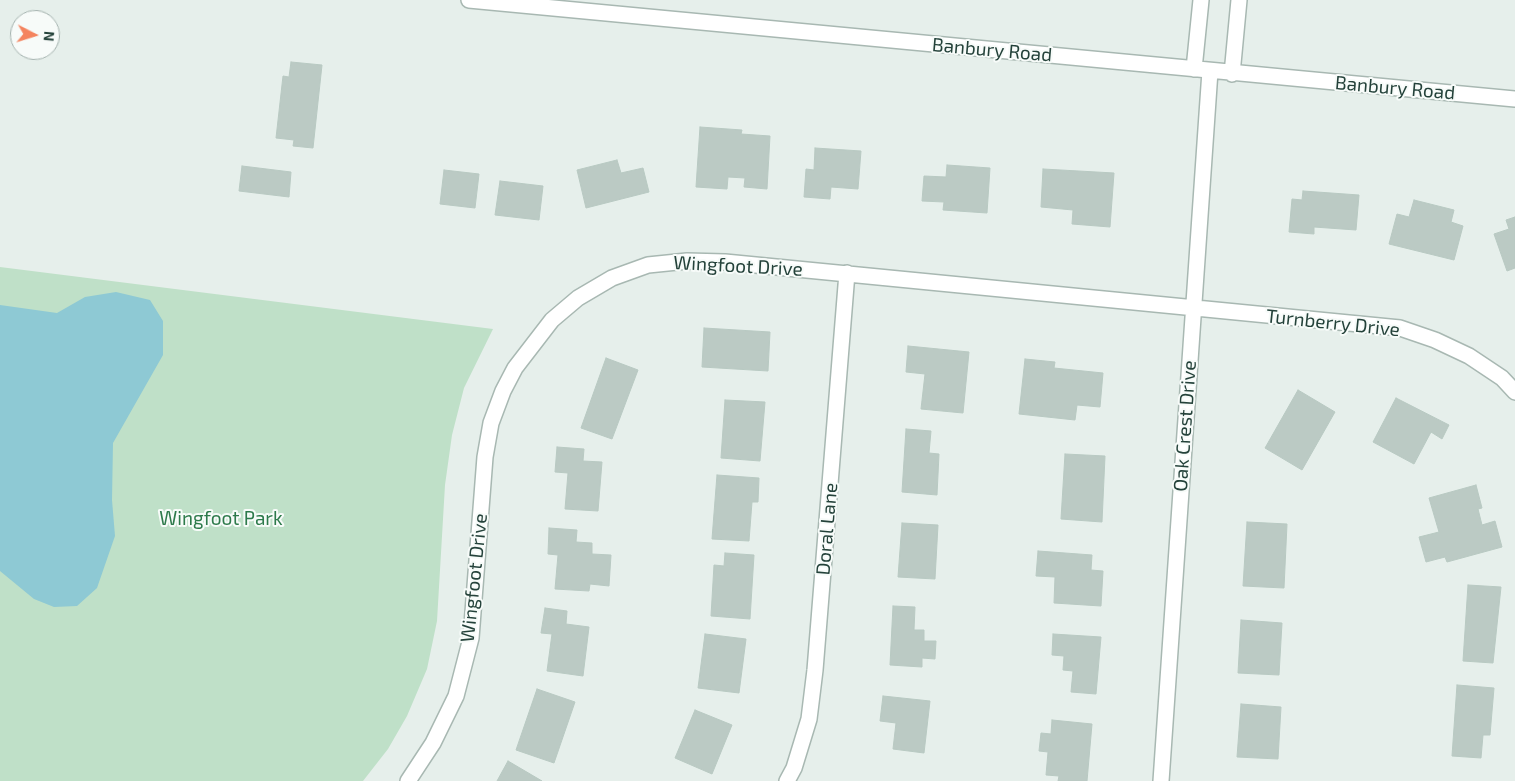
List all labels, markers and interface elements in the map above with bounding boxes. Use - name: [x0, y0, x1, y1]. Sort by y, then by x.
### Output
- north arrow: [10, 10, 60, 60]
- text: N: [41, 30, 58, 42]
- street label: Banbury Road: [931, 33, 1053, 67]
- street label: Banbury Road: [1334, 71, 1456, 105]
- street label: Wingfoot Drive: [673, 251, 803, 281]
- street label: Turnberry Drive: [1265, 305, 1401, 341]
- street label: Oak Crest Drive: [1169, 360, 1201, 492]
- street label: Doral Lane: [812, 482, 842, 576]
- park label: Wingfoot Park: [159, 508, 283, 530]
- street label: Wingfoot Drive: [456, 512, 492, 644]

